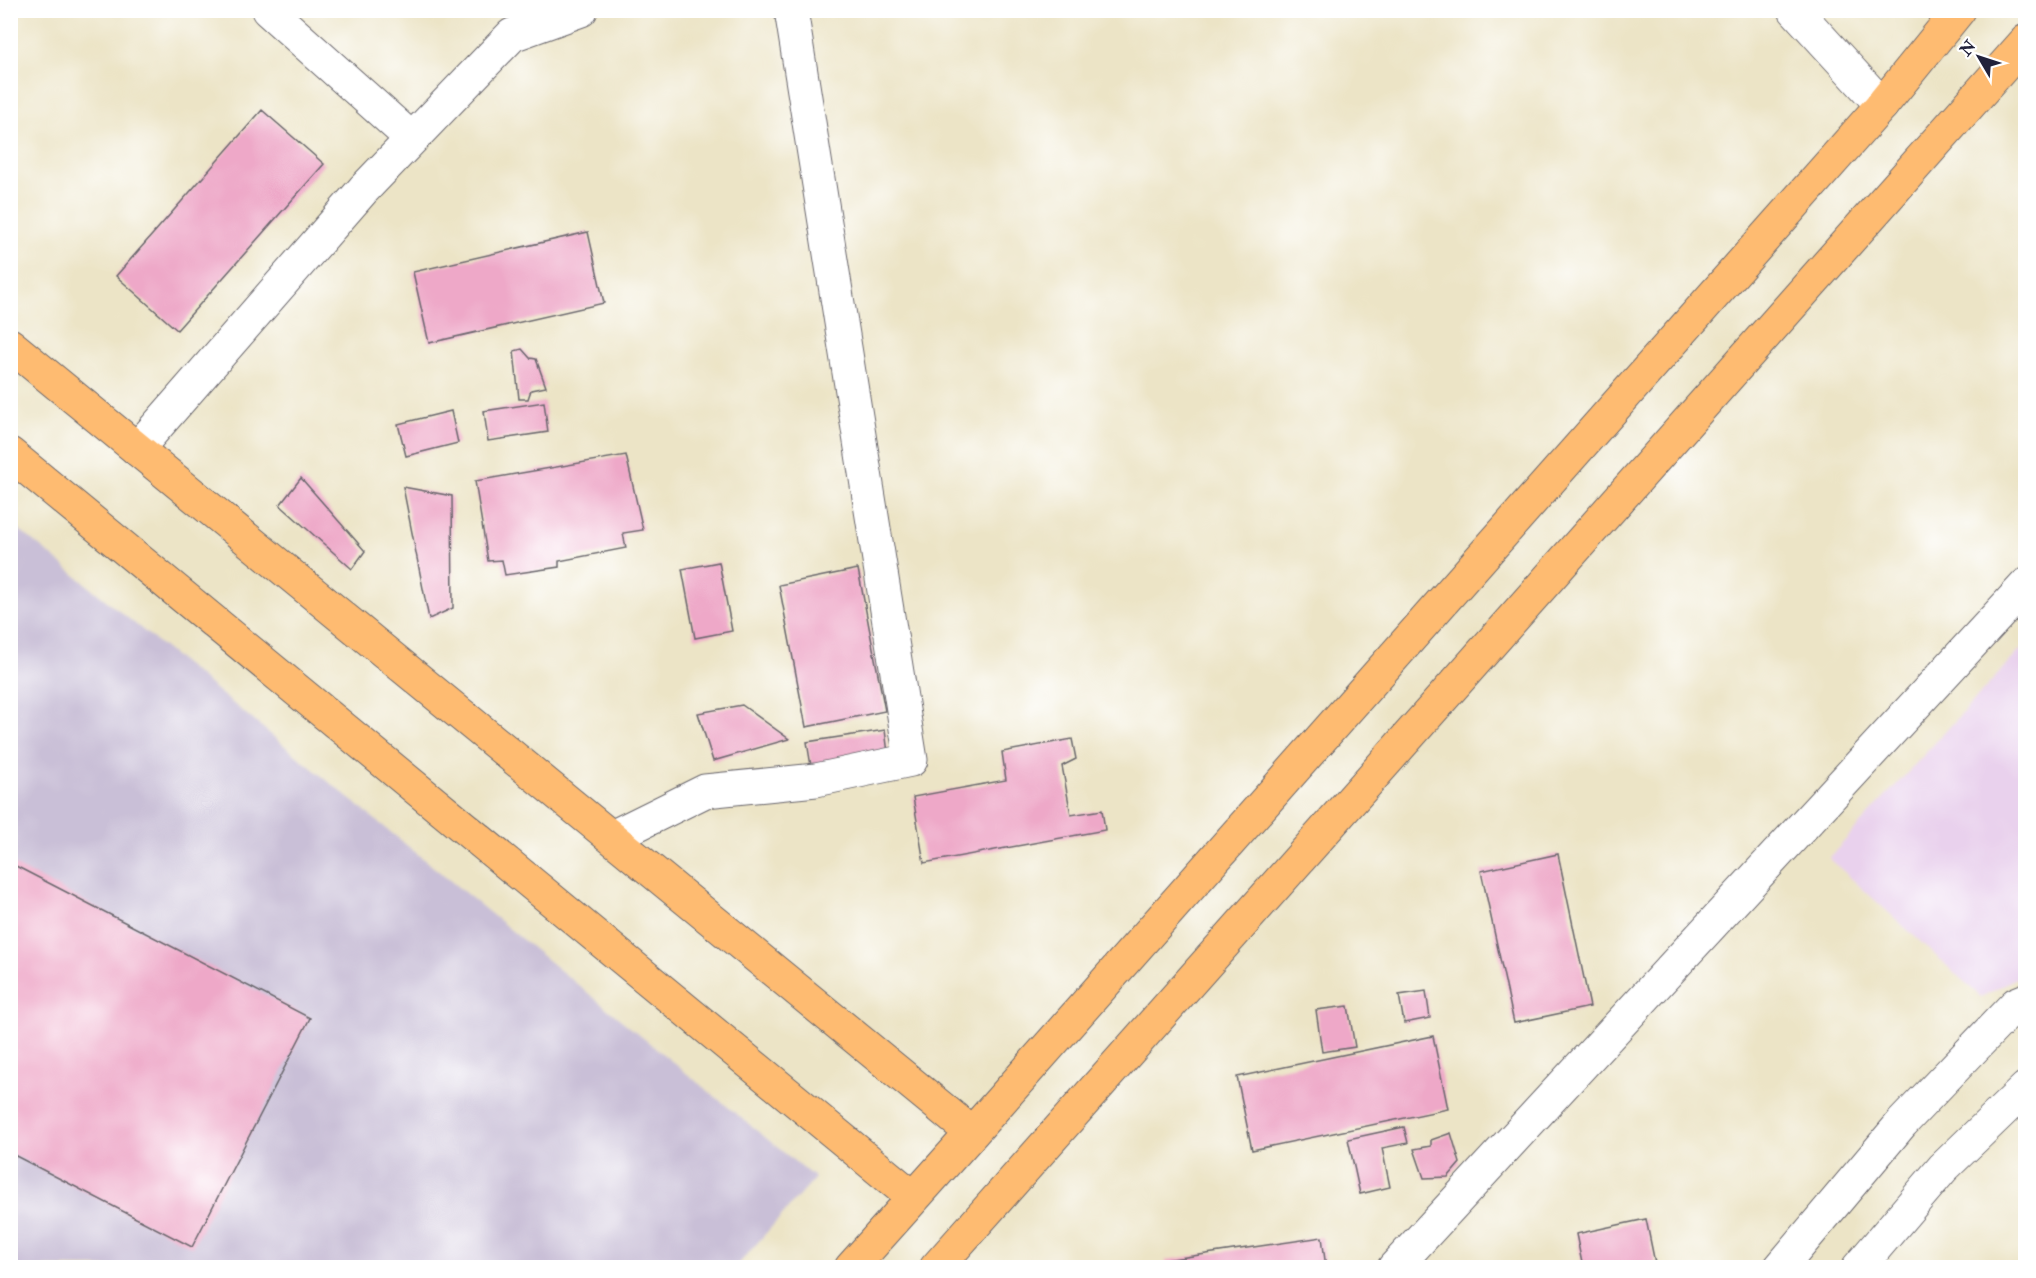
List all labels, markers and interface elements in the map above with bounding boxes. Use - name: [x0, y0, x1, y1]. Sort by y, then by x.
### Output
- north arrow: [1949, 27, 2009, 87]
- text: N: [1955, 36, 1981, 61]

